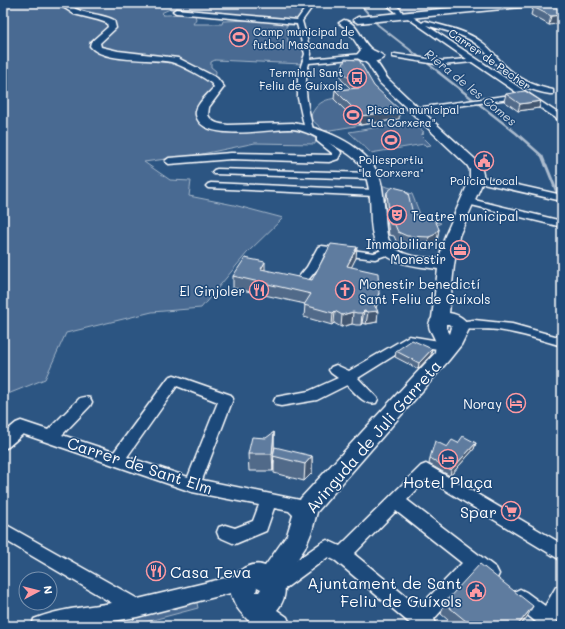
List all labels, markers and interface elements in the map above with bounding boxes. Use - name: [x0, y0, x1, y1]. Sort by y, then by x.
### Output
- place label: Camp municipal de futbol Mascanada: [253, 24, 355, 52]
- street label: Carrer de Pecher: [446, 25, 534, 93]
- sports icon: Camp municipal de futbol Mascanada: [228, 26, 250, 48]
- water label: Riera de les Comes: [422, 45, 520, 129]
- place label: Terminal Sant Feliu de Guíxols: [259, 65, 343, 93]
- bus stop icon: Terminal Sant Feliu de Guíxols: [346, 67, 368, 89]
- place label: Piscina municipal "La Corxera": [367, 102, 459, 130]
- sports icon: Piscina municipal "La Corxera": [342, 104, 364, 126]
- sports icon: Poliesportiu "la Corxera": [380, 129, 402, 151]
- public building icon: Policia Local: [473, 150, 495, 172]
- place label: Poliesportiu "la Corxera": [358, 152, 424, 180]
- place label: Policia Local: [450, 173, 518, 188]
- theatre icon: Teatre municipal: [386, 204, 408, 226]
- place label: Teatre municipal: [411, 207, 519, 224]
- place label: Immobiliaria Monestir: [366, 235, 446, 267]
- office icon: Immobiliaria Monestir: [449, 239, 471, 261]
- place label: Monestir benedictí Sant Feliu de Guíxols: [359, 275, 491, 307]
- restaurant icon: El Ginjoler: [248, 279, 270, 301]
- church icon: Monestir benedictí Sant Feliu de Guíxols: [334, 279, 356, 301]
- place label: El Ginjoler: [179, 282, 245, 299]
- street label: Avinguda de Juli Garreta: [301, 355, 445, 517]
- hotel icon: Noray: [505, 392, 527, 414]
- place label: Noray: [463, 395, 502, 412]
- street label: Carrer de Sant Elm: [65, 432, 215, 498]
- hotel icon: Hotel Plaça: [437, 448, 459, 470]
- place label: Hotel Plaça: [403, 471, 493, 492]
- supermarket icon: Spar: [500, 500, 522, 522]
- place label: Spar: [460, 501, 497, 522]
- restaurant icon: Casa Teva: [145, 560, 167, 582]
- place label: Casa Teva: [170, 561, 252, 582]
- north arrow: [18, 571, 58, 611]
- place label: Ajuntament de Sant Feliu de Guíxols: [307, 572, 462, 611]
- public building icon: Ajuntament de Sant Feliu de Guíxols: [465, 580, 487, 602]
- text: N: [40, 585, 56, 595]

